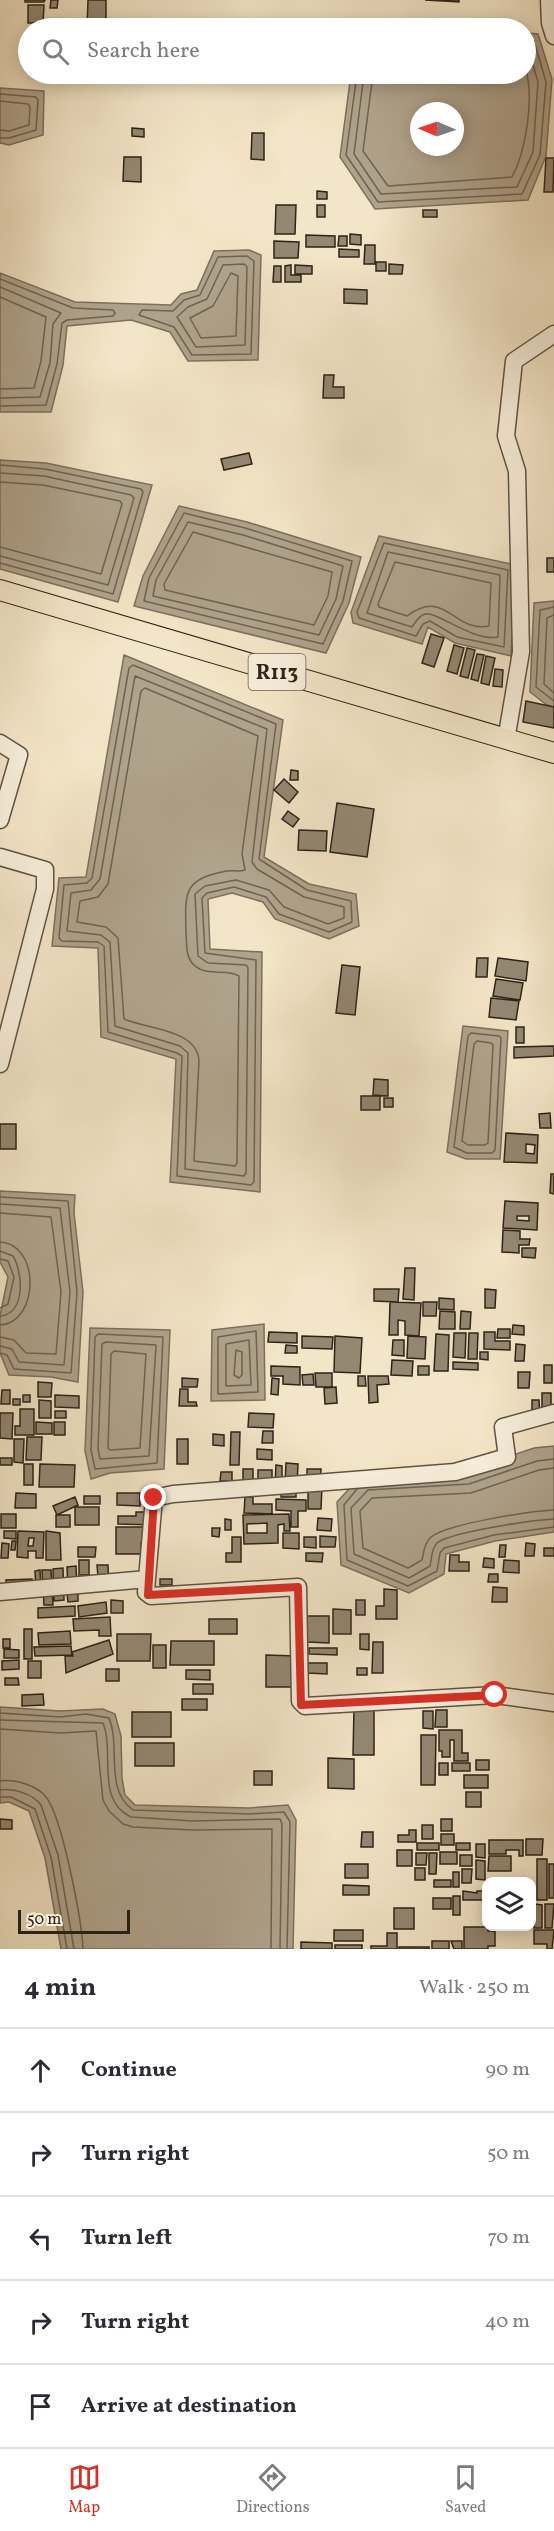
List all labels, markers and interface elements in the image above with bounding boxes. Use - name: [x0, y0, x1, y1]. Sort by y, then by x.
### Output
- search box: [18, 18, 536, 84]
- icon: search: [39, 35, 72, 68]
- text: Search here: [87, 36, 200, 67]
- north arrow: [410, 102, 464, 156]
- road number: R113: [248, 654, 306, 690]
- route end: [140, 1484, 166, 1510]
- route start: [481, 1681, 507, 1707]
- map controls: [482, 1877, 536, 1931]
- button: layers: [482, 1877, 536, 1931]
- scale bar: [18, 1907, 130, 1934]
- text: 50 m: [27, 1909, 61, 1931]
- text: 4 min: [24, 1970, 96, 2006]
- text: Walk · 250 m: [419, 1974, 530, 2002]
- icon: ahead: [24, 2054, 57, 2087]
- text: Continue: [81, 2055, 177, 2086]
- text: 90 m: [486, 2056, 530, 2084]
- icon: right: [24, 2138, 57, 2171]
- text: Turn right: [81, 2139, 189, 2170]
- text: 50 m: [487, 2140, 530, 2168]
- icon: left: [24, 2222, 57, 2255]
- text: Turn left: [81, 2223, 172, 2254]
- text: 70 m: [487, 2224, 530, 2252]
- icon: right: [24, 2306, 57, 2339]
- text: Turn right: [81, 2307, 189, 2338]
- text: 40 m: [485, 2308, 530, 2336]
- icon: arrive: [24, 2390, 57, 2423]
- text: Arrive at destination: [81, 2391, 297, 2422]
- tab: Map: [68, 2461, 101, 2519]
- tab: Directions: [236, 2461, 310, 2519]
- tab: Saved: [445, 2461, 486, 2519]

